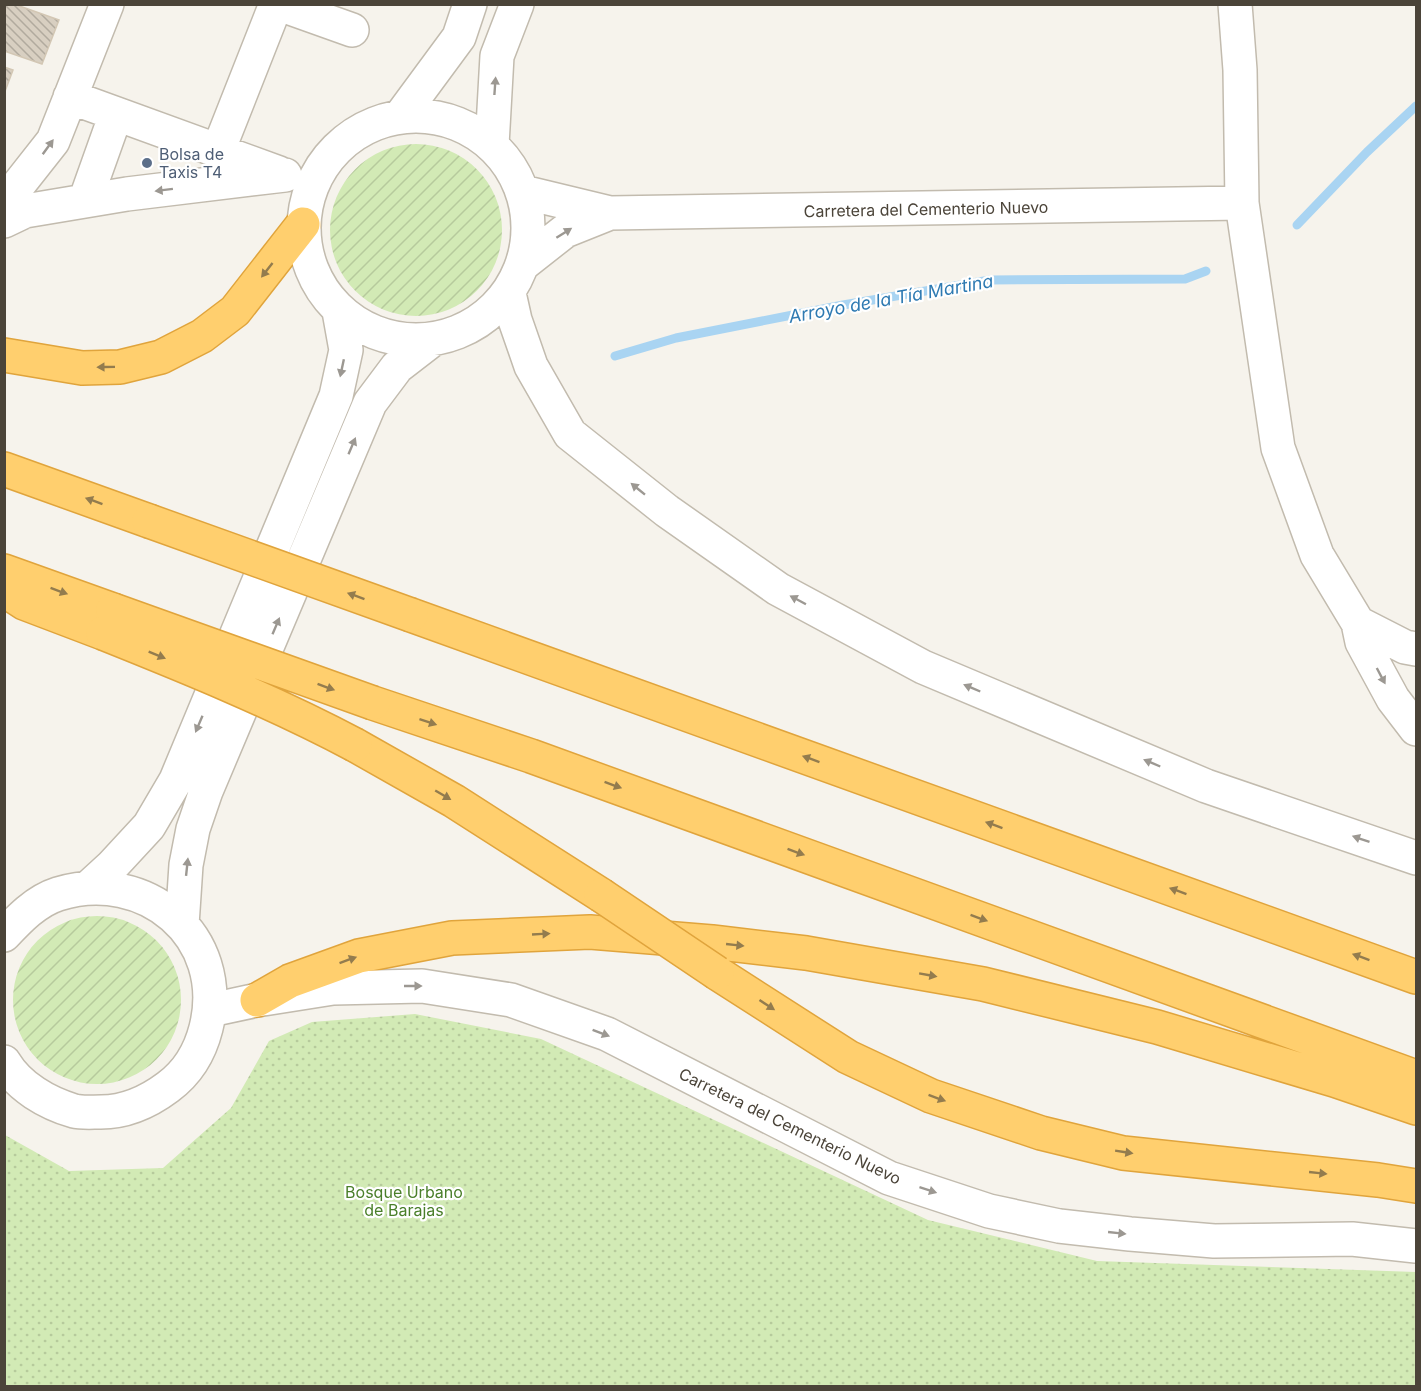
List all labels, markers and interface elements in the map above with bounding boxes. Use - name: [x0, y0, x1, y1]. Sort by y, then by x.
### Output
- one-way arrow: [491, 77, 500, 96]
- one-way arrow: [41, 140, 53, 155]
- place label: Bolsa de Taxis T4: [159, 144, 224, 182]
- marker: Bolsa de Taxis T4: [140, 156, 154, 170]
- one-way arrow: [155, 185, 174, 195]
- street label: Carretera del Cementerio Nuevo: [803, 197, 1049, 221]
- one-way arrow: [556, 228, 572, 239]
- one-way arrow: [260, 262, 273, 278]
- water label: Arroyo de la Tía Martina: [786, 270, 995, 327]
- one-way arrow: [337, 359, 346, 378]
- one-way arrow: [97, 362, 116, 372]
- one-way arrow: [347, 437, 357, 455]
- one-way arrow: [631, 483, 646, 495]
- one-way arrow: [85, 496, 103, 506]
- one-way arrow: [50, 586, 68, 596]
- one-way arrow: [346, 590, 364, 600]
- one-way arrow: [790, 595, 807, 605]
- one-way arrow: [271, 617, 280, 634]
- one-way arrow: [149, 650, 167, 660]
- one-way arrow: [1376, 668, 1386, 685]
- one-way arrow: [318, 682, 336, 692]
- one-way arrow: [963, 683, 981, 693]
- one-way arrow: [194, 716, 204, 734]
- one-way arrow: [419, 717, 437, 727]
- one-way arrow: [802, 754, 820, 764]
- one-way arrow: [1143, 758, 1161, 767]
- one-way arrow: [604, 781, 622, 791]
- one-way arrow: [434, 789, 451, 799]
- one-way arrow: [985, 820, 1003, 830]
- one-way arrow: [1352, 834, 1370, 844]
- one-way arrow: [787, 847, 805, 857]
- one-way arrow: [182, 857, 191, 876]
- one-way arrow: [1169, 886, 1187, 896]
- one-way arrow: [970, 914, 988, 924]
- one-way arrow: [532, 930, 551, 939]
- one-way arrow: [726, 940, 745, 949]
- one-way arrow: [1352, 952, 1370, 962]
- one-way arrow: [340, 954, 358, 964]
- one-way arrow: [919, 970, 938, 979]
- one-way arrow: [403, 981, 422, 991]
- one-way arrow: [758, 999, 775, 1010]
- one-way arrow: [592, 1028, 610, 1038]
- street label: Carretera del Cementerio Nuevo: [676, 1063, 904, 1189]
- one-way arrow: [928, 1094, 946, 1104]
- one-way arrow: [1115, 1148, 1134, 1157]
- one-way arrow: [1309, 1169, 1328, 1178]
- park label: Bosque Urbano de Barajas: [345, 1182, 463, 1220]
- one-way arrow: [919, 1186, 937, 1196]
- one-way arrow: [1108, 1228, 1127, 1238]

